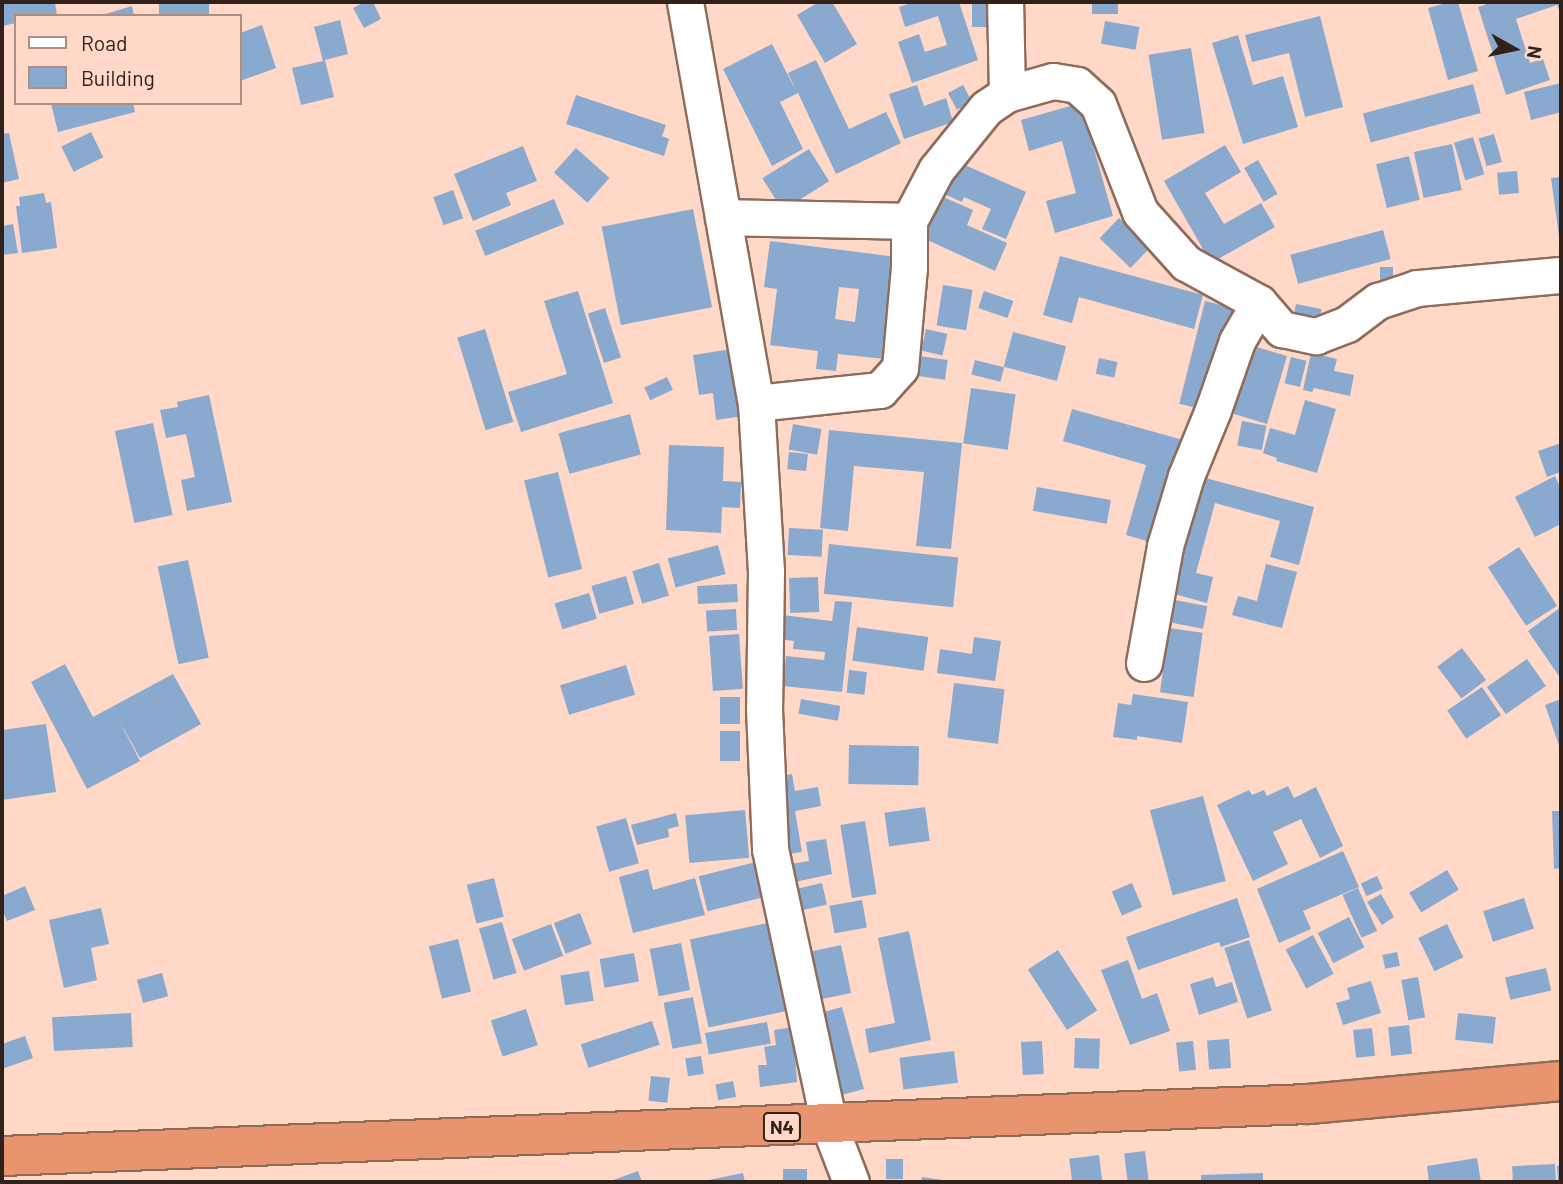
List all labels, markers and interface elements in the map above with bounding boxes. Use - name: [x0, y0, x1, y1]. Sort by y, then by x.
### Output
- legend: [14, 14, 242, 105]
- north arrow: [1479, 14, 1549, 84]
- text: Road: [81, 30, 127, 55]
- text: N: [1523, 44, 1548, 60]
- text: Building: [81, 65, 155, 90]
- road number: N4: [763, 1112, 801, 1142]

